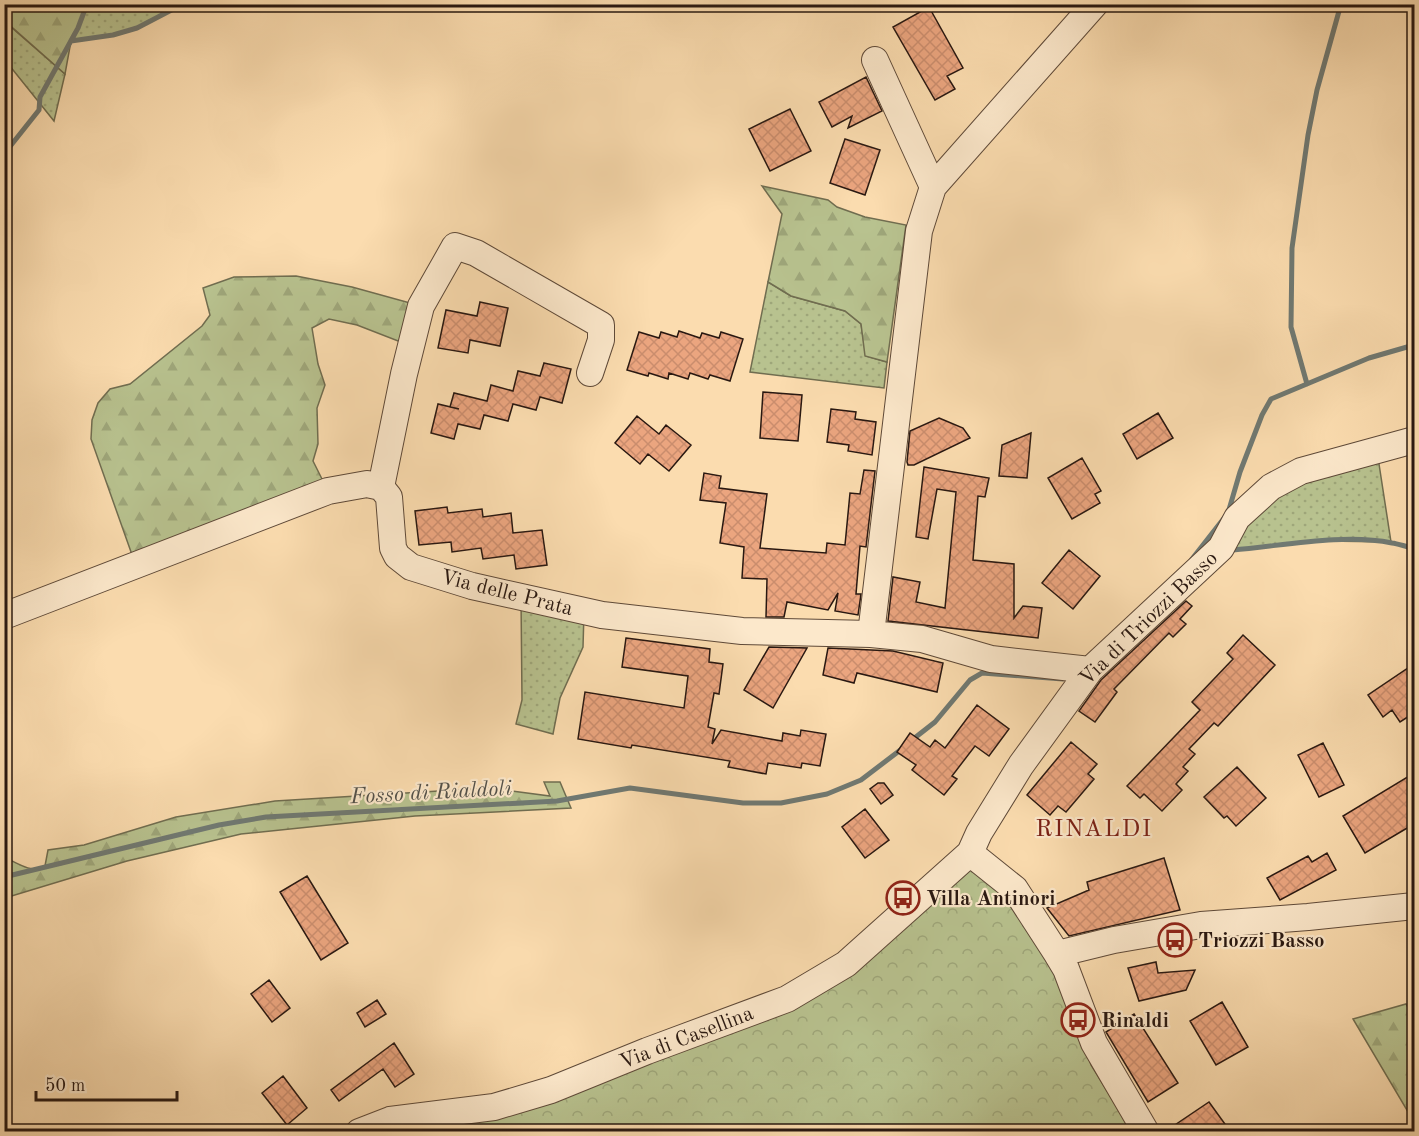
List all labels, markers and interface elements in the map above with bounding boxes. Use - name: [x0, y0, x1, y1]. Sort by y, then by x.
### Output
- street label: Via di Triozzi Basso: [1076, 548, 1222, 690]
- street label: Via delle Prata: [438, 567, 575, 620]
- water label: Fosso di Rialdoli: [349, 778, 513, 808]
- district label: RINALDI: [1035, 818, 1153, 842]
- bus stop icon: Villa Antinori: [885, 880, 921, 916]
- place label: Villa Antinori: [926, 889, 1056, 910]
- bus stop icon: Triozzi Basso: [1157, 922, 1193, 958]
- place label: Triozzi Basso: [1198, 931, 1325, 952]
- bus stop icon: Rinaldi: [1060, 1002, 1096, 1038]
- street label: Via di Casellina: [617, 1003, 756, 1074]
- place label: Rinaldi: [1101, 1011, 1169, 1032]
- scale bar: [36, 1064, 177, 1102]
- text: 50 m: [45, 1077, 85, 1095]

